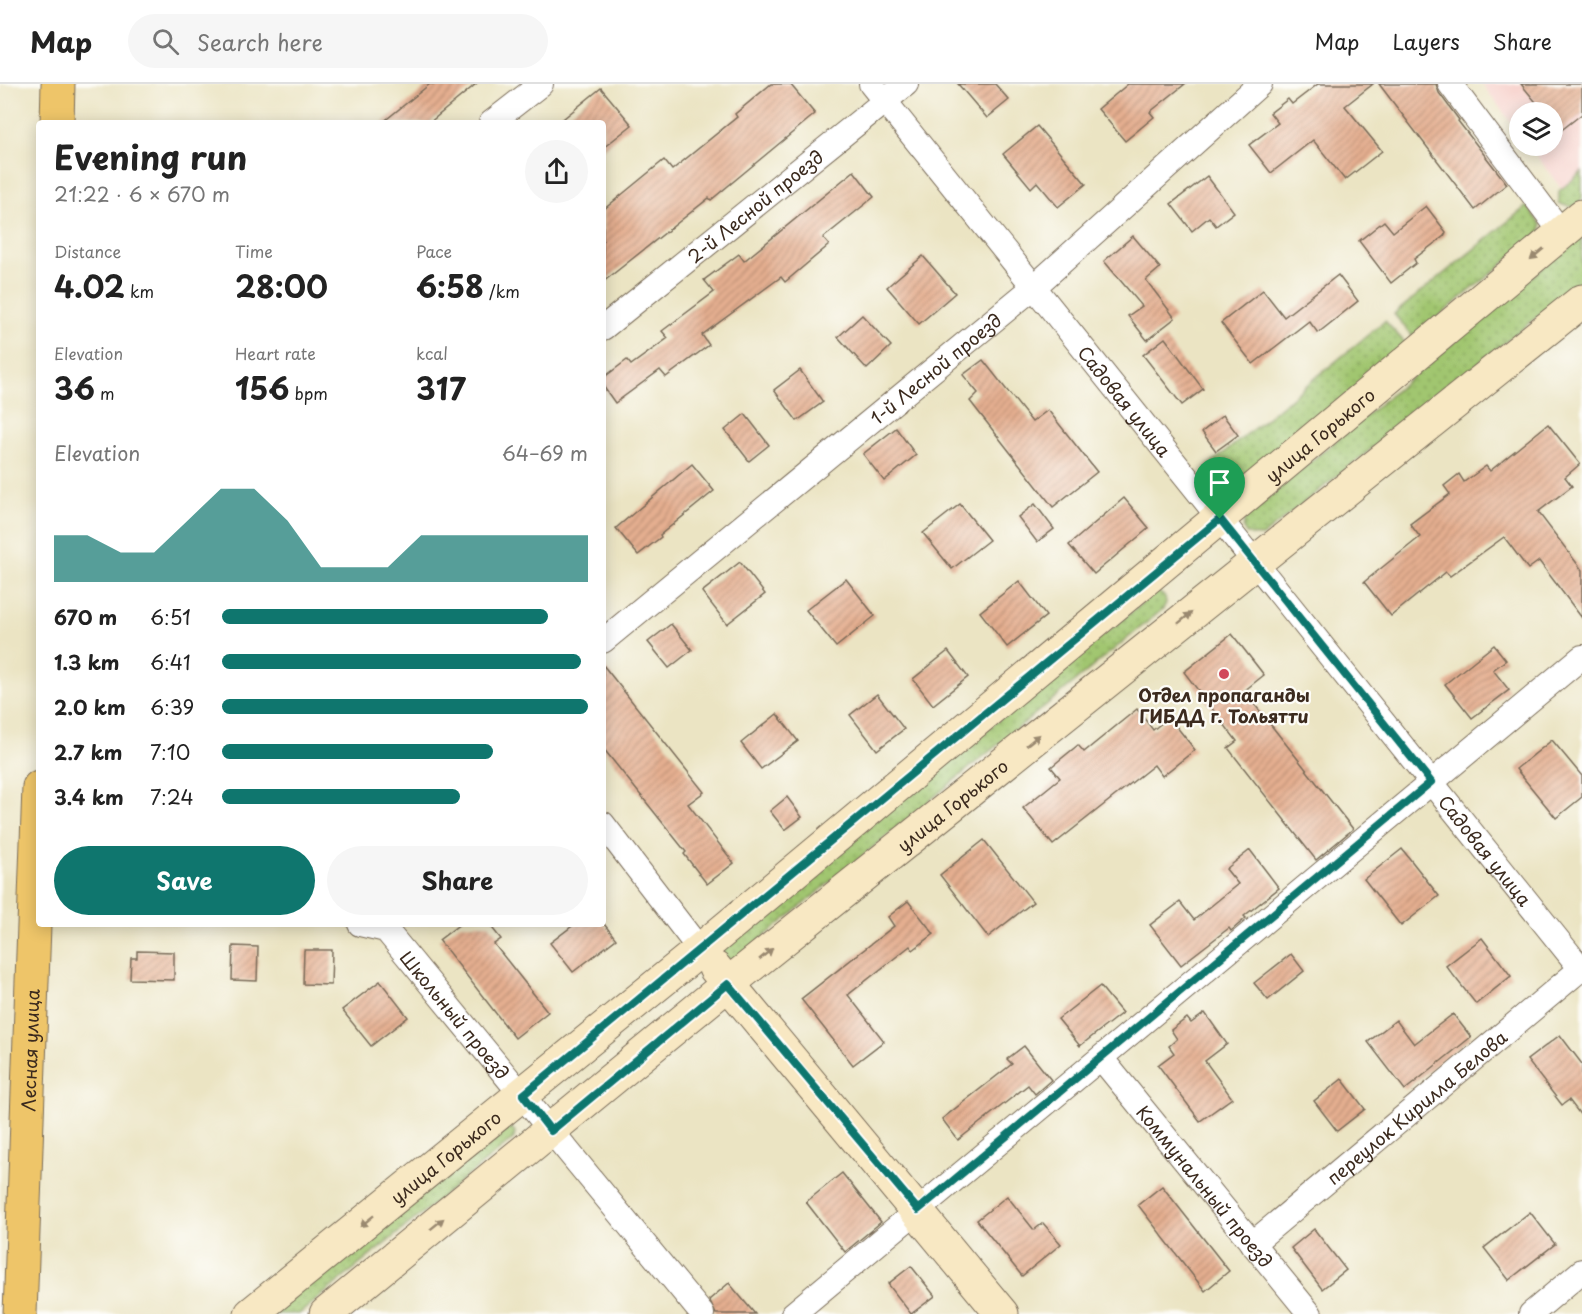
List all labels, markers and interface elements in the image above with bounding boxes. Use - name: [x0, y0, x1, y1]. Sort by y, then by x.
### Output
- search box: [128, 14, 548, 68]
- text: Map: [30, 20, 92, 63]
- icon: search: [149, 25, 182, 58]
- text: Search here: [197, 25, 323, 58]
- text: Map: [1315, 25, 1359, 57]
- text: Layers: [1392, 25, 1460, 57]
- text: Share: [1493, 25, 1552, 57]
- map controls: [1509, 102, 1563, 156]
- button: layers: [1509, 102, 1563, 156]
- text: Evening run: [54, 131, 247, 181]
- button: share: [525, 140, 588, 203]
- street label: 2-й Лесной проезд: [681, 143, 829, 269]
- text: 21:22 · 6 × 670 m: [54, 179, 230, 209]
- text: Distance: [54, 239, 121, 263]
- text: Time: [235, 239, 273, 263]
- text: Pace: [416, 239, 452, 263]
- one-way arrow: [1529, 247, 1545, 260]
- text: 4.02: [54, 263, 125, 308]
- text: 28:00: [235, 263, 328, 308]
- text: 6:58: [416, 263, 484, 308]
- text: km: [125, 279, 154, 303]
- text: /km: [484, 279, 520, 303]
- street label: 1-й Лесной проезд: [864, 306, 1007, 430]
- street label: Садовая улица: [1072, 339, 1178, 462]
- text: Elevation: [54, 341, 123, 365]
- text: Heart rate: [235, 341, 316, 365]
- text: kcal: [416, 341, 448, 365]
- text: 36: [54, 365, 95, 410]
- text: 156: [235, 365, 289, 410]
- text: 317: [416, 365, 466, 410]
- text: m: [95, 381, 115, 405]
- text: bpm: [289, 381, 328, 405]
- street label: улица Горького: [1259, 381, 1380, 488]
- text: Elevation: [54, 438, 140, 468]
- text: 64–69 m: [502, 438, 588, 468]
- pin: [1194, 457, 1245, 519]
- icon: arrive: [1203, 466, 1236, 499]
- text: 670 m: [54, 602, 117, 632]
- text: 6:51: [150, 602, 191, 632]
- one-way arrow: [1178, 613, 1193, 625]
- text: 1.3 km: [54, 647, 120, 677]
- text: 6:41: [150, 647, 191, 677]
- marker: Отдел пропаганды ГИБДД г. Тольятти: [1217, 667, 1231, 681]
- place label: Отдел пропаганды ГИБДД г. Тольятти: [1138, 681, 1310, 729]
- text: 2.0 km: [54, 692, 126, 722]
- text: 6:39: [150, 692, 194, 722]
- one-way arrow: [1025, 734, 1041, 747]
- text: 2.7 km: [54, 737, 122, 767]
- text: 7:10: [150, 737, 190, 767]
- street label: улица Горького: [891, 752, 1013, 858]
- text: 3.4 km: [54, 782, 124, 812]
- text: 7:24: [150, 782, 194, 812]
- street label: Садовая улица: [1433, 789, 1539, 912]
- button: Save: [54, 846, 315, 915]
- button: Share: [327, 846, 588, 915]
- street label: Школьный проезд: [394, 944, 517, 1085]
- one-way arrow: [758, 947, 774, 960]
- street label: Лесная улица: [14, 988, 45, 1112]
- street label: переулок Кирилла Белова: [1320, 1023, 1513, 1190]
- street label: Коммунальный проезд: [1131, 1099, 1280, 1273]
- street label: улица Горького: [384, 1103, 506, 1210]
- one-way arrow: [359, 1214, 375, 1227]
- one-way arrow: [429, 1218, 444, 1231]

